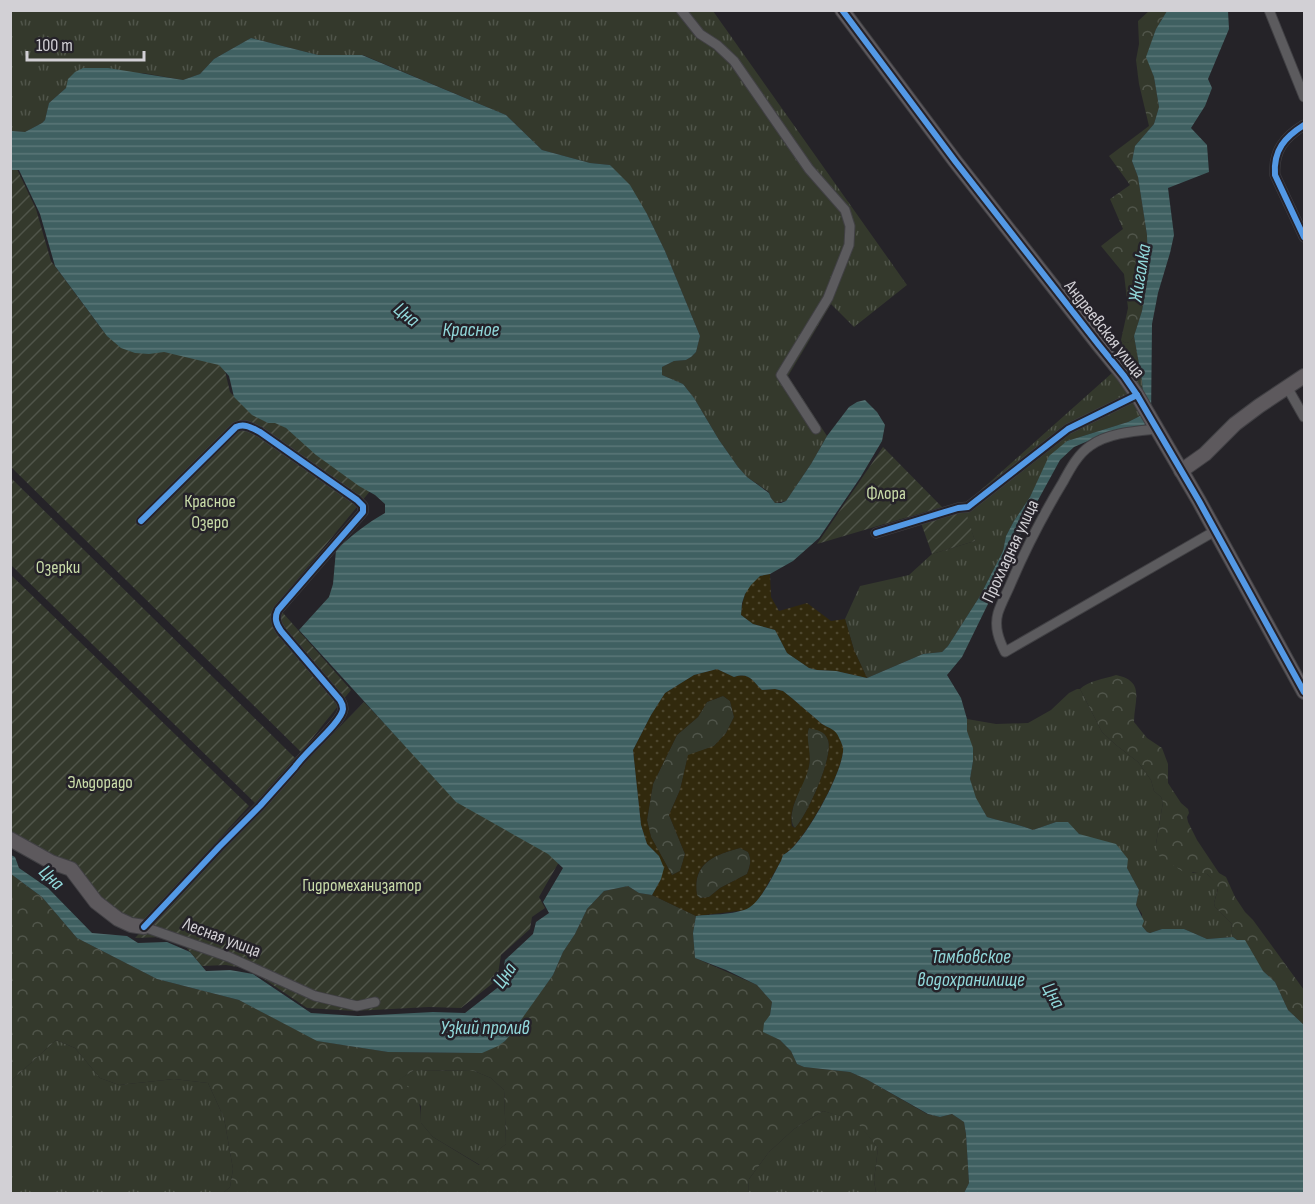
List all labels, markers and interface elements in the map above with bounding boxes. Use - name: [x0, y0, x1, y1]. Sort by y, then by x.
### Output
- scale bar: [27, 24, 144, 62]
- text: 100 m: [36, 35, 73, 56]
- water label: Жигалка: [1123, 242, 1156, 305]
- street label: Андреевская улица: [1059, 275, 1149, 382]
- water label: Цна: [389, 297, 424, 332]
- water label: Красное: [443, 318, 500, 342]
- park label: Флора: [866, 483, 906, 504]
- park label: Красное Озеро: [184, 491, 236, 533]
- street label: Прохладная улица: [977, 496, 1044, 606]
- park label: Озерки: [36, 557, 80, 578]
- park label: Эльдорадо: [67, 772, 133, 793]
- water label: Цна: [34, 860, 69, 895]
- park label: Гидромеханизатор: [302, 875, 422, 896]
- street label: Лесная улица: [179, 913, 264, 962]
- water label: Тамбовское водохранилище: [917, 945, 1025, 992]
- water label: Цна: [488, 958, 522, 993]
- water label: Цна: [1036, 978, 1070, 1013]
- water label: Узкий пролив: [440, 1016, 530, 1040]

